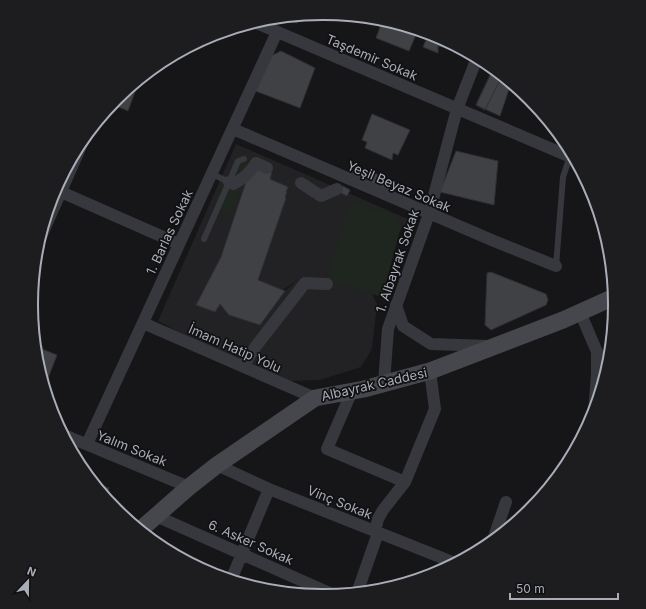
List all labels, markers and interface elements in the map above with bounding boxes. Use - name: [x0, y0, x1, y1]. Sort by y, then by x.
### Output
- street label: Taşdemir Sokak: [324, 31, 420, 83]
- street label: Yeşil Beyaz Sokak: [345, 157, 453, 215]
- street label: 1. Barlas Sokak: [142, 187, 196, 277]
- street label: 1. Albayrak Sokak: [372, 207, 422, 315]
- street label: İmam Hatip Yolu: [186, 320, 284, 376]
- street label: Albayrak Caddesi: [320, 364, 428, 404]
- street label: Yalım Sokak: [95, 427, 169, 469]
- street label: Vinç Sokak: [305, 482, 375, 522]
- street label: 6. Asker Sokak: [206, 516, 296, 568]
- north arrow: [8, 561, 48, 601]
- text: N: [25, 564, 38, 580]
- scale bar: [510, 575, 618, 601]
- text: 50 m: [516, 581, 545, 596]

